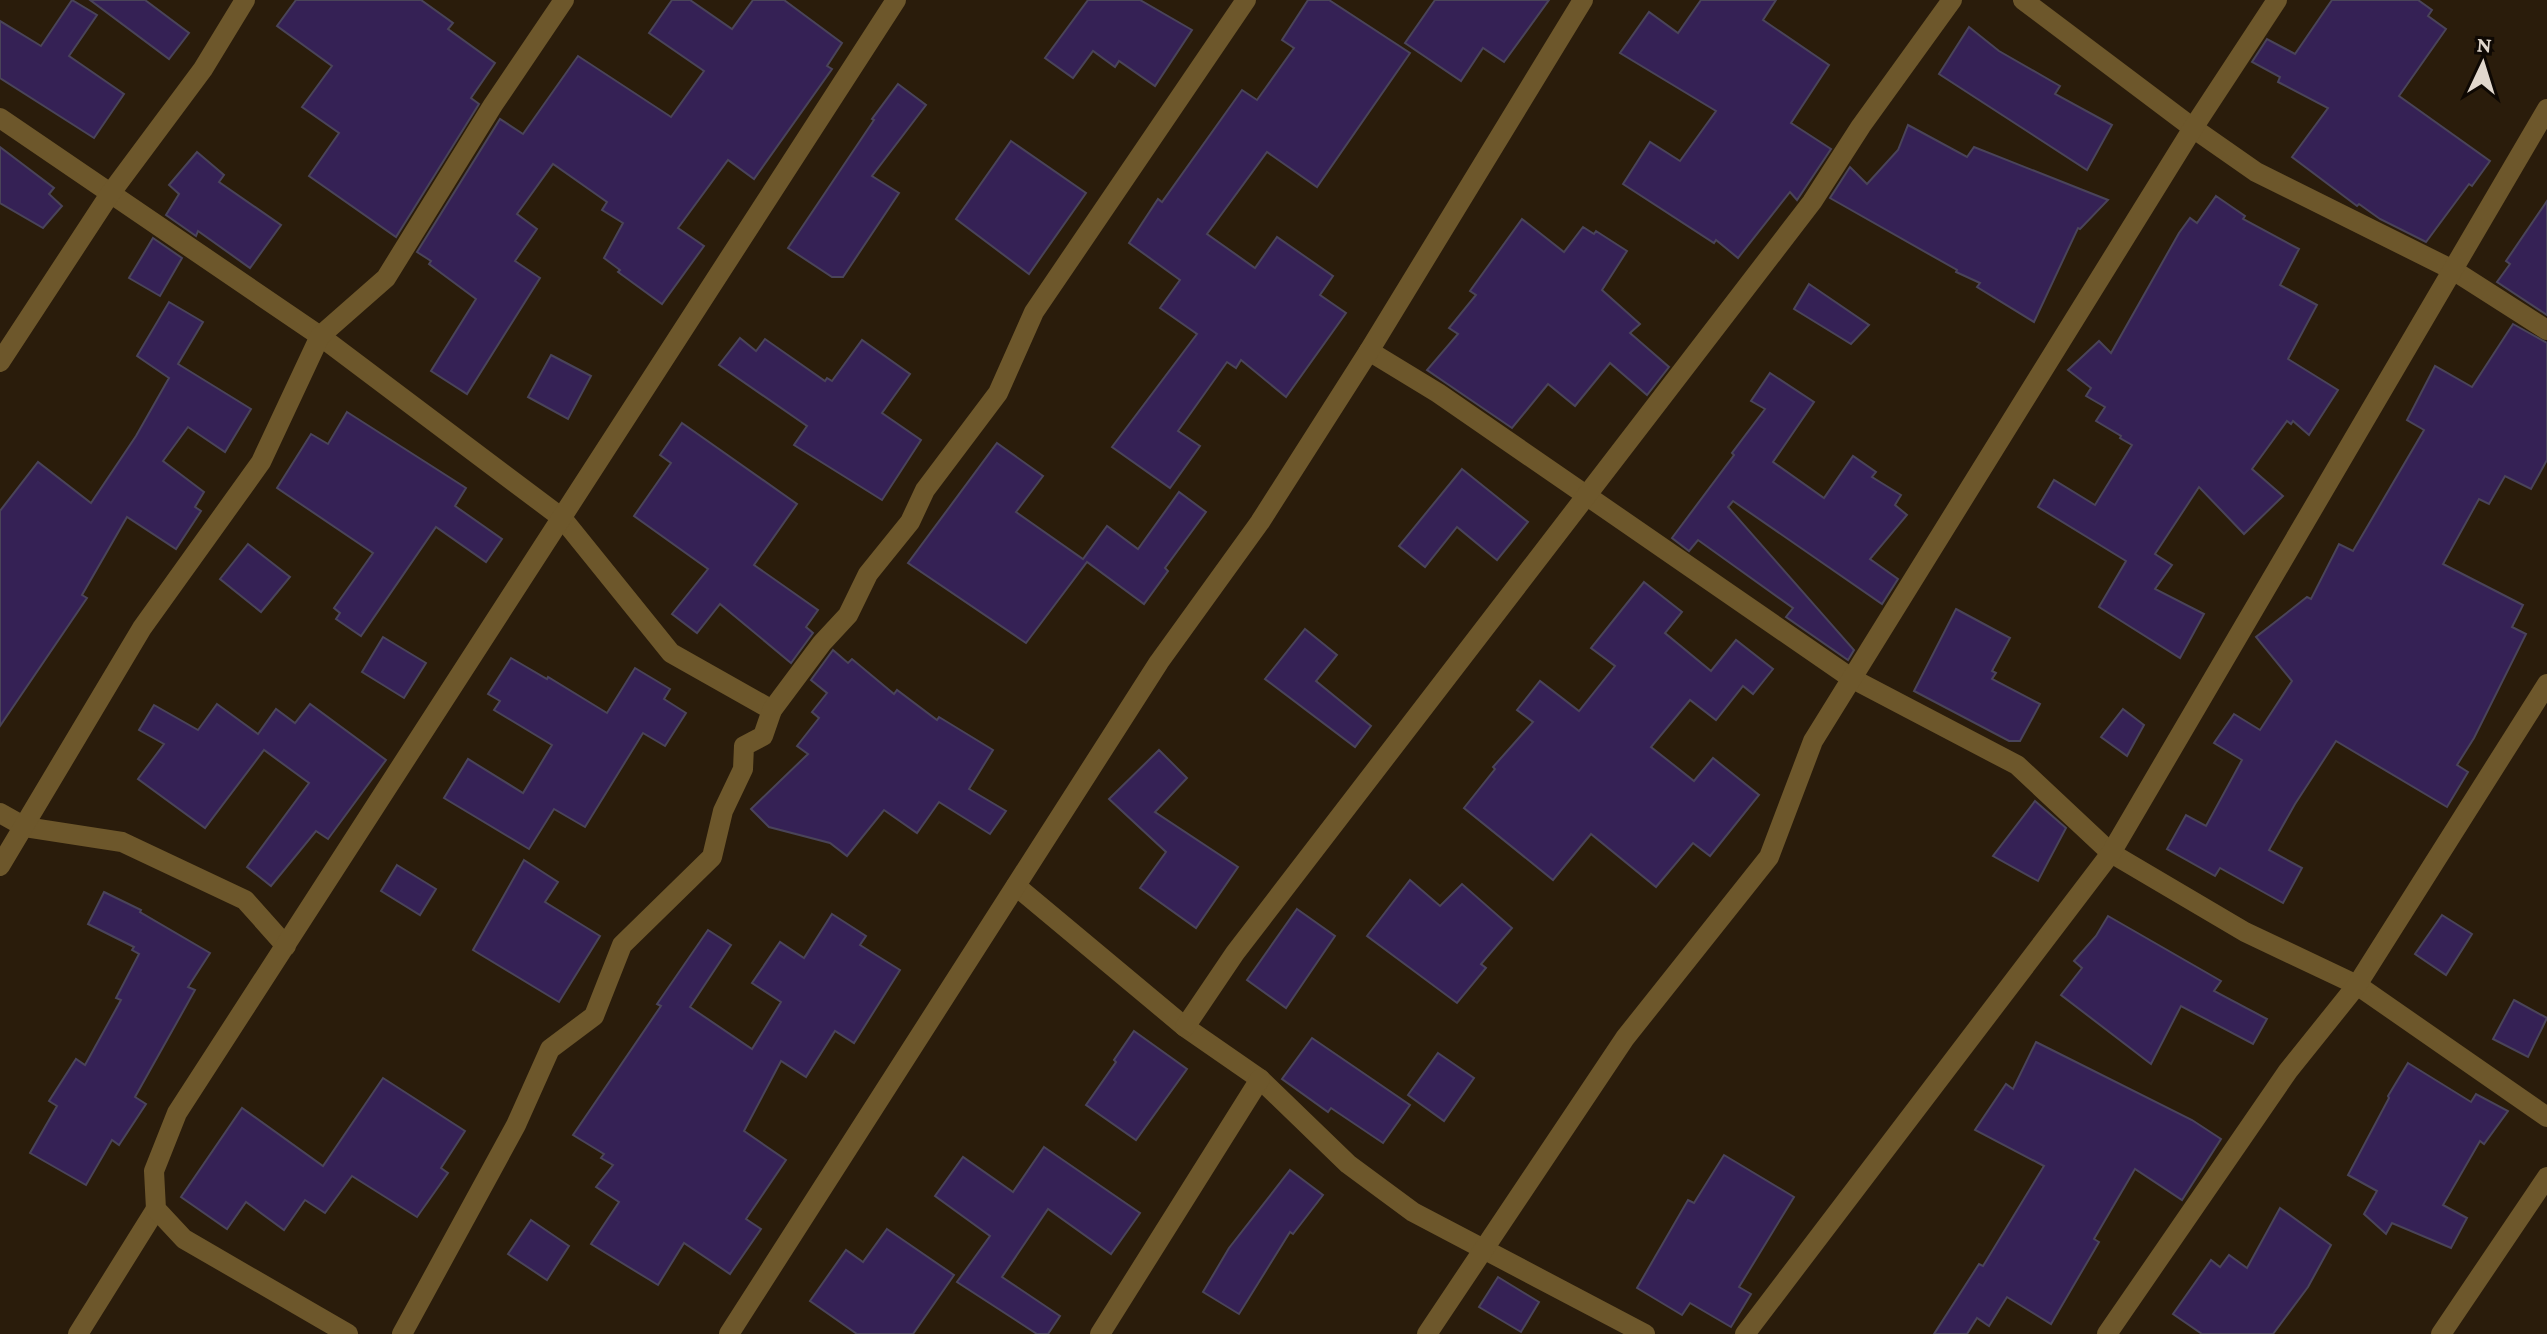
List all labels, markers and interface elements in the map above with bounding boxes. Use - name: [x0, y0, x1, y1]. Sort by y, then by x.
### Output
- north arrow: [2443, 24, 2523, 104]
- text: N: [2476, 32, 2493, 58]

